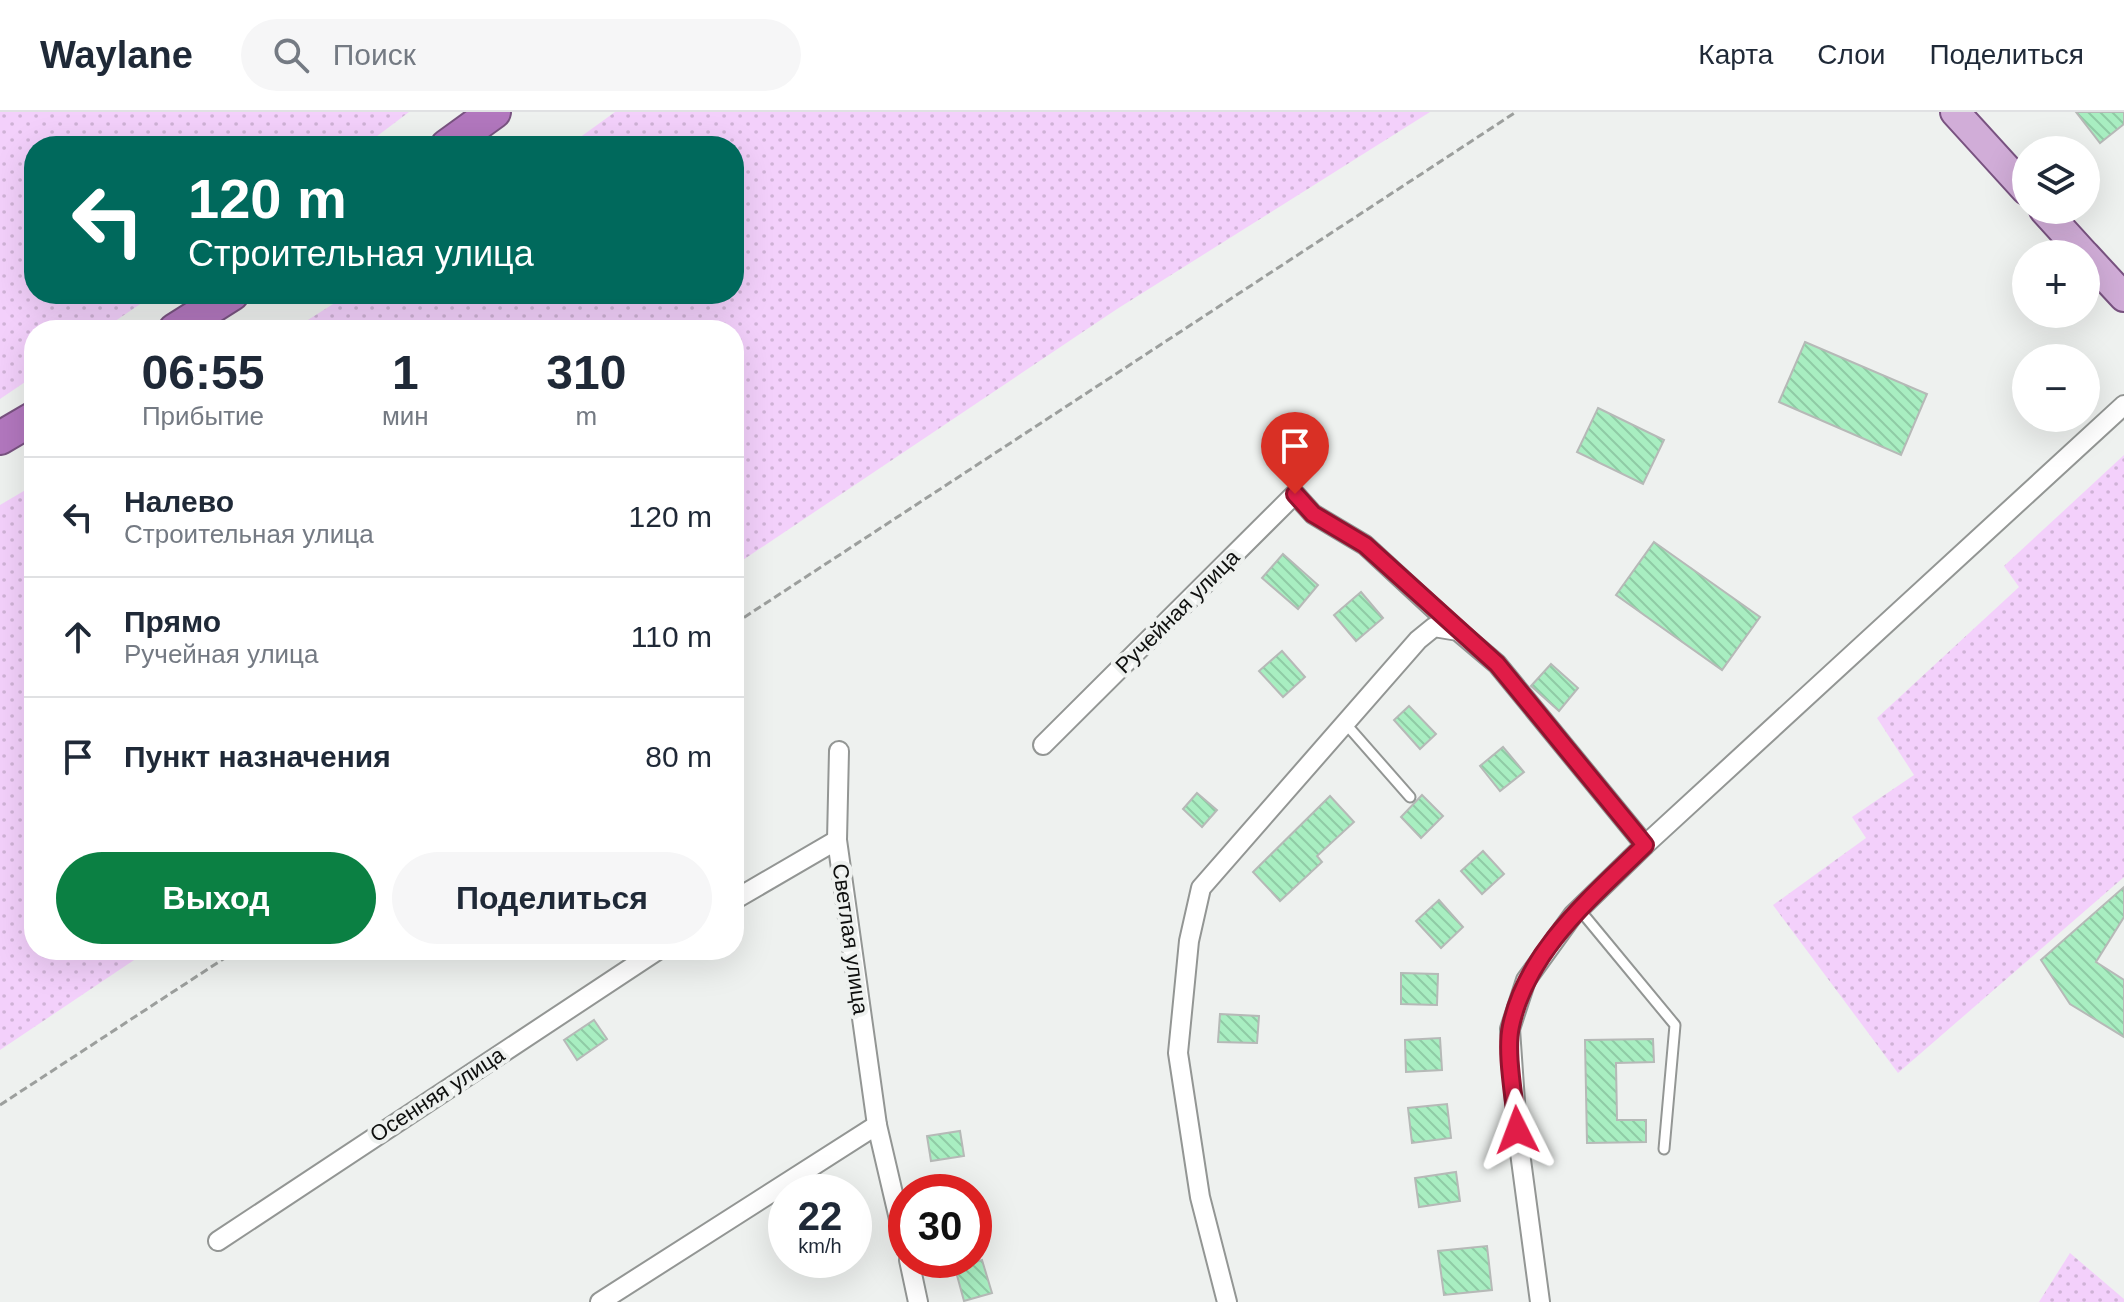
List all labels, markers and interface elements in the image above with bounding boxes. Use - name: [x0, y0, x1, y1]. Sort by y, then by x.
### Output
- search box: [241, 19, 801, 91]
- icon: search: [269, 33, 313, 77]
- text: Waylane: [40, 34, 193, 76]
- text: Поиск: [333, 38, 416, 71]
- text: Карта: [1698, 39, 1773, 70]
- text: Слои: [1817, 39, 1885, 70]
- text: Поделиться: [1929, 39, 2084, 70]
- map controls: [2012, 136, 2100, 432]
- button: layers: [2012, 136, 2100, 224]
- text: 120 m: [188, 167, 347, 230]
- icon: left: [56, 168, 160, 272]
- text: Строительная улица: [188, 233, 534, 274]
- button: +: [2012, 240, 2100, 328]
- button: −: [2012, 344, 2100, 432]
- text: 06:55: [142, 346, 264, 399]
- text: 1: [392, 346, 419, 399]
- text: 310: [546, 346, 626, 399]
- text: Прибытие: [142, 401, 264, 431]
- text: мин: [382, 401, 429, 431]
- text: m: [576, 401, 597, 431]
- pin: [1261, 412, 1329, 494]
- icon: arrive: [1273, 424, 1317, 468]
- text: Налево: [124, 485, 234, 518]
- icon: left: [56, 495, 100, 539]
- text: 120 m: [629, 500, 712, 533]
- text: Строительная улица: [124, 519, 374, 549]
- street label: Ручейная улица: [1110, 544, 1245, 678]
- text: Прямо: [124, 605, 221, 638]
- icon: ahead: [56, 615, 100, 659]
- text: 110 m: [631, 620, 712, 653]
- text: Ручейная улица: [124, 639, 318, 669]
- icon: arrive: [56, 735, 100, 779]
- text: Пункт назначения: [124, 740, 391, 773]
- text: 80 m: [645, 740, 712, 773]
- button: Выход: [56, 852, 376, 944]
- button: Поделиться: [392, 852, 712, 944]
- street label: Светлая улица: [828, 862, 874, 1017]
- street label: Осенняя улица: [365, 1041, 510, 1147]
- position arrow: [1475, 1088, 1559, 1172]
- speed limit sign: 30: [888, 1174, 992, 1278]
- text: 22: [798, 1194, 842, 1238]
- text: km/h: [798, 1235, 842, 1257]

